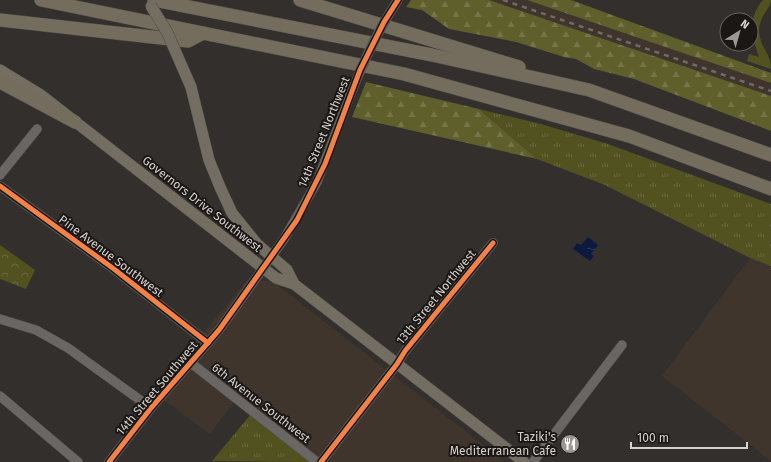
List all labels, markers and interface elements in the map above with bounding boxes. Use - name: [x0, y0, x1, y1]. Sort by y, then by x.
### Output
- north arrow: [719, 12, 759, 52]
- text: N: [738, 17, 752, 32]
- street label: 14th Street Northwest: [295, 74, 353, 189]
- street label: Governors Drive Southwest: [140, 153, 265, 255]
- street label: Pine Avenue Southwest: [56, 212, 166, 300]
- street label: 13th Street Northwest: [394, 246, 479, 347]
- street label: 14th Street Southwest: [113, 337, 201, 438]
- street label: 6th Avenue Southwest: [209, 360, 313, 446]
- scale bar: [631, 424, 747, 450]
- place label: Taziki's Mediterranean Cafe: [450, 430, 556, 458]
- text: 100 m: [637, 431, 669, 445]
- restaurant icon: Taziki's Mediterranean Cafe: [559, 433, 581, 455]

